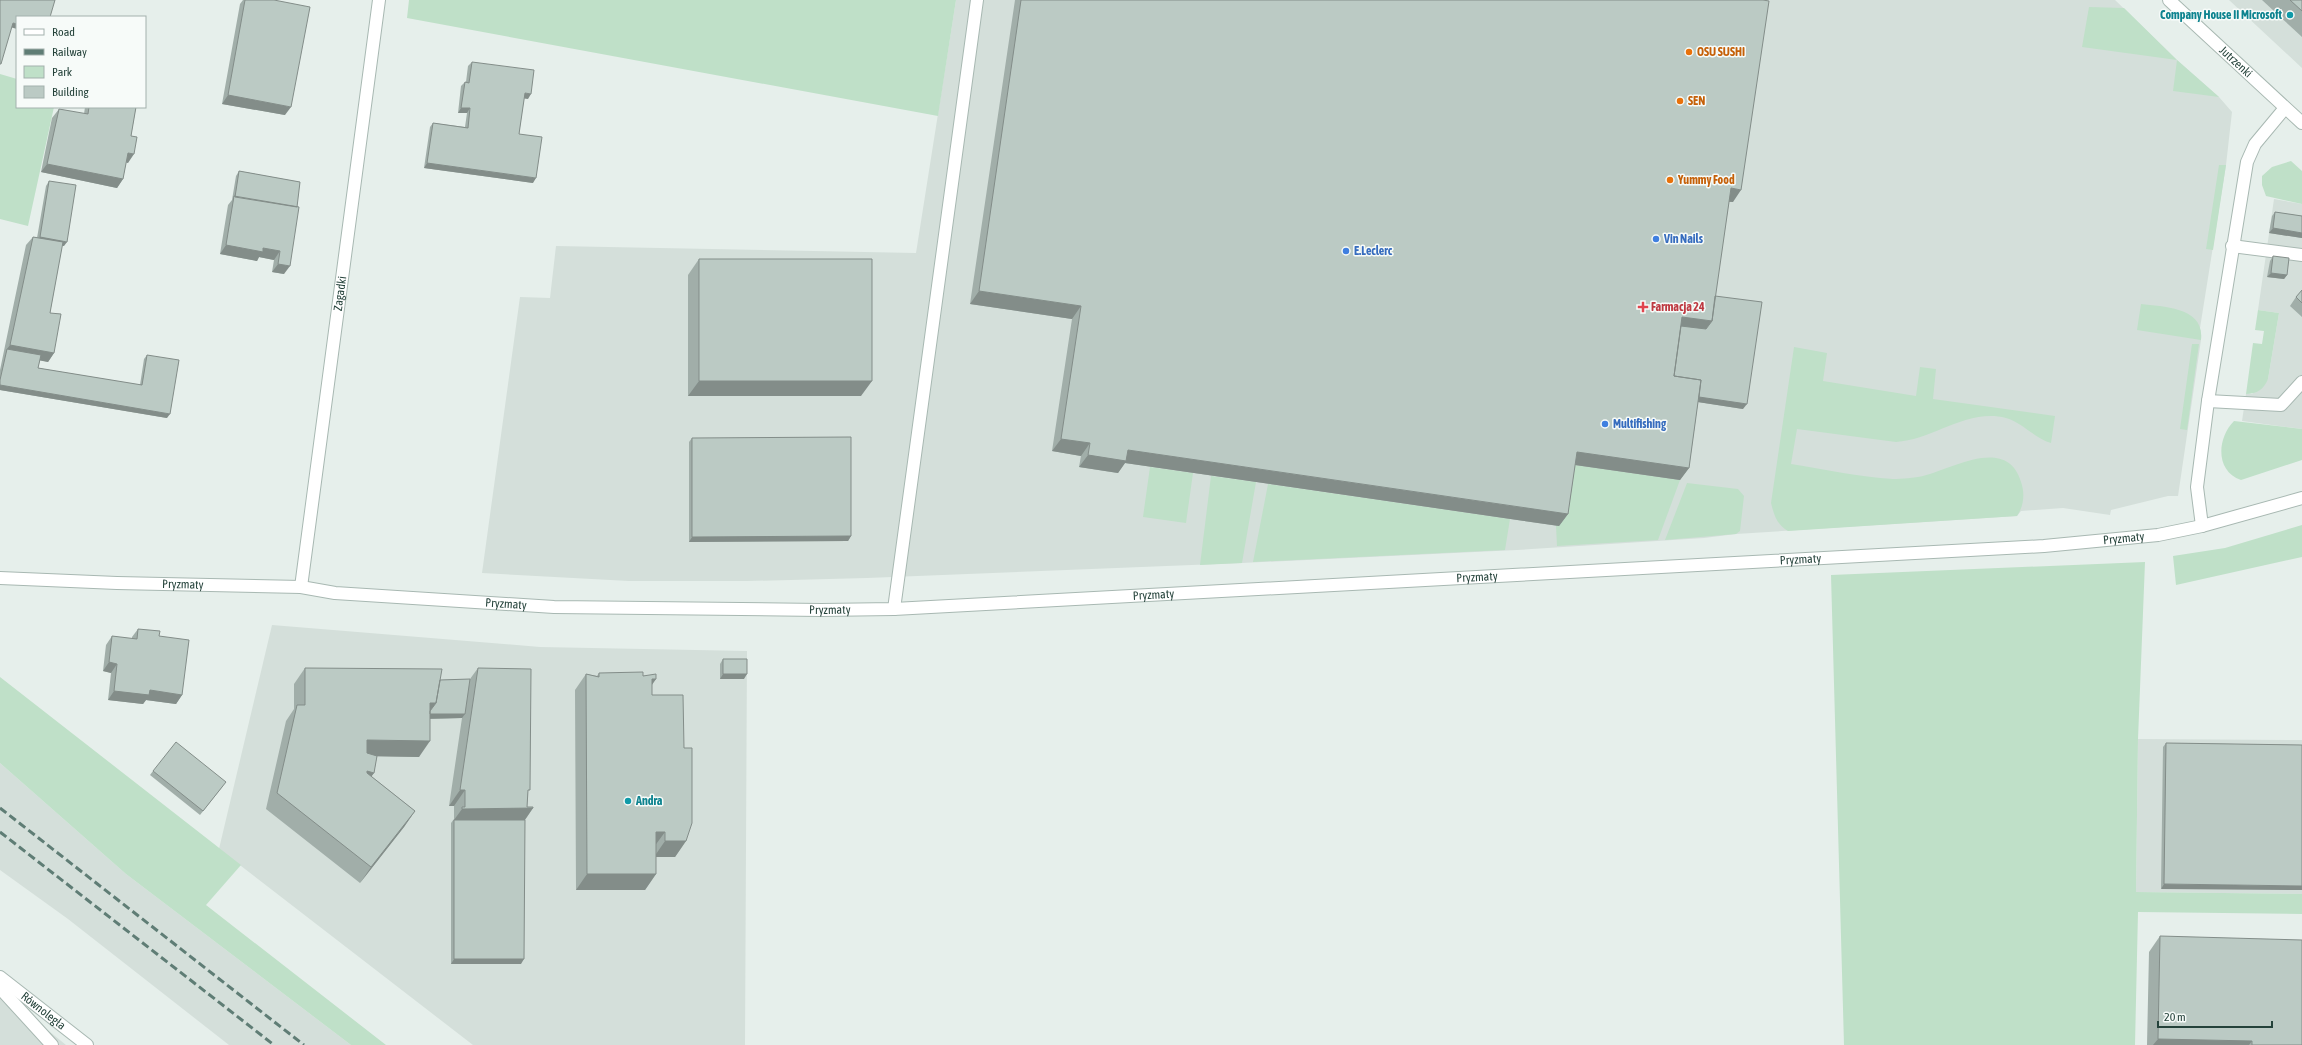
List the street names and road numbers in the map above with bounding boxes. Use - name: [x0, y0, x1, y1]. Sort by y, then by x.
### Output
- street label: Jutrzenki: [2216, 43, 2255, 80]
- street label: Zagadki: [331, 275, 349, 312]
- street label: Pryzmaty: [2102, 529, 2145, 547]
- street label: Pryzmaty: [1779, 551, 1822, 567]
- street label: Pryzmaty: [1456, 569, 1498, 585]
- street label: Pryzmaty: [162, 577, 204, 592]
- street label: Pryzmaty: [1132, 587, 1175, 603]
- street label: Pryzmaty: [485, 596, 527, 612]
- street label: Pryzmaty: [809, 603, 851, 617]
- street label: Równoległa: [18, 989, 68, 1033]

